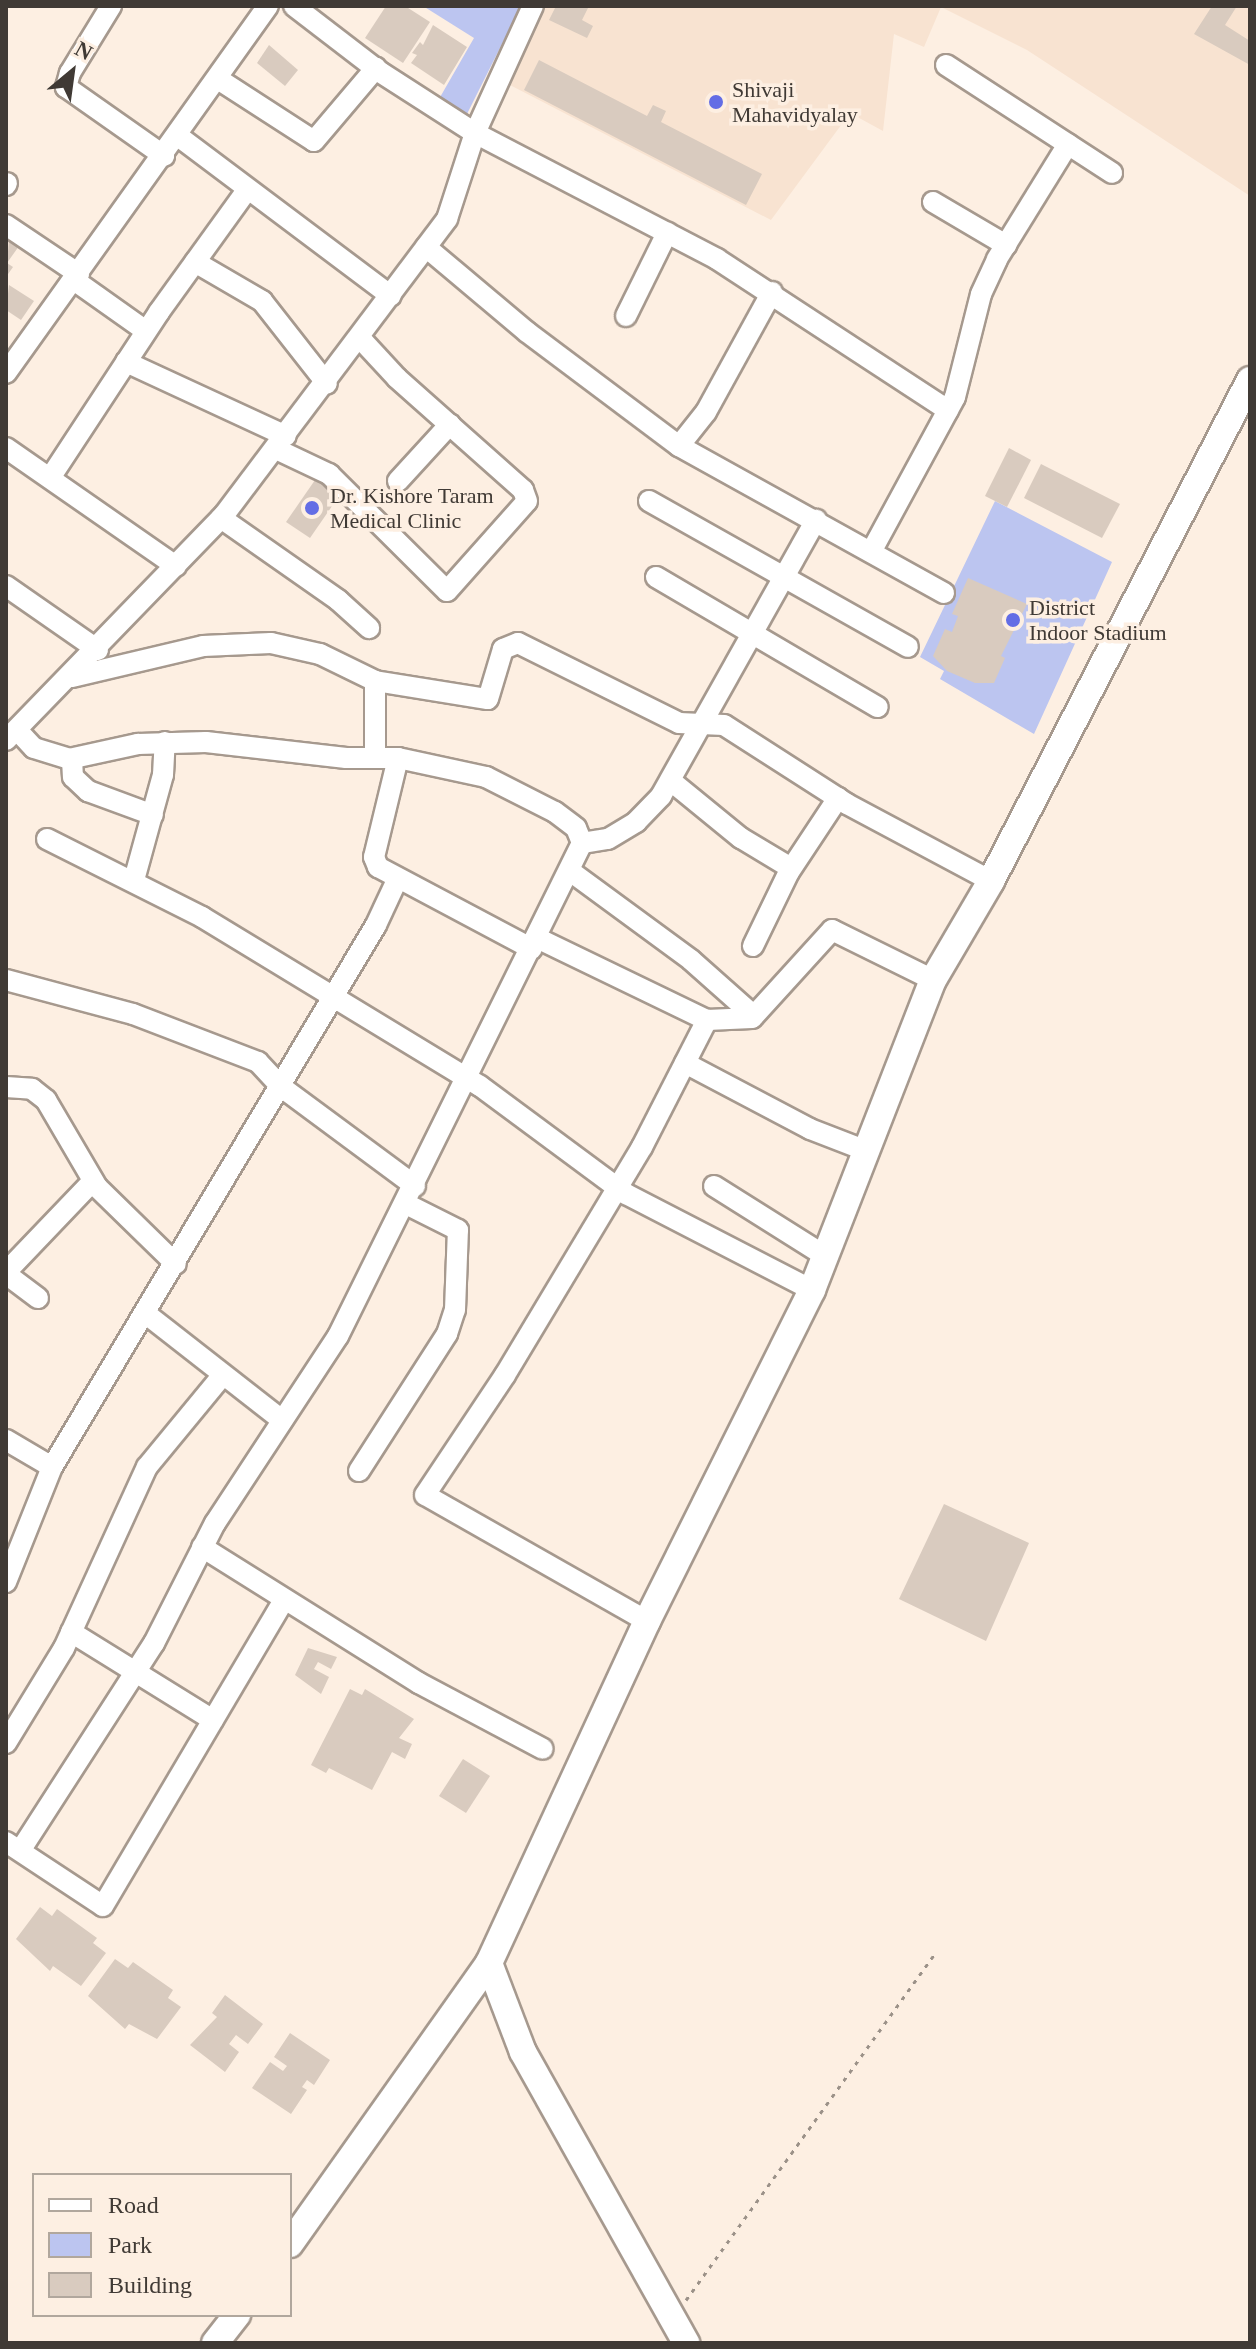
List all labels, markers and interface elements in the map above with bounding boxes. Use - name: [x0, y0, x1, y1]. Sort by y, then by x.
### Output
- north arrow: [32, 32, 112, 112]
- text: N: [71, 36, 97, 65]
- place label: Shivaji Mahavidyalay: [732, 76, 858, 128]
- marker: Shivaji Mahavidyalay: [707, 93, 725, 111]
- place label: Dr. Kishore Taram Medical Clinic: [330, 482, 494, 534]
- marker: Dr. Kishore Taram Medical Clinic: [301, 497, 323, 519]
- place label: District Indoor Stadium: [1029, 594, 1166, 646]
- marker: District Indoor Stadium: [1004, 611, 1022, 629]
- legend: [32, 2173, 292, 2317]
- text: Road: [108, 2192, 159, 2218]
- text: Park: [108, 2232, 152, 2258]
- text: Building: [108, 2272, 192, 2298]

